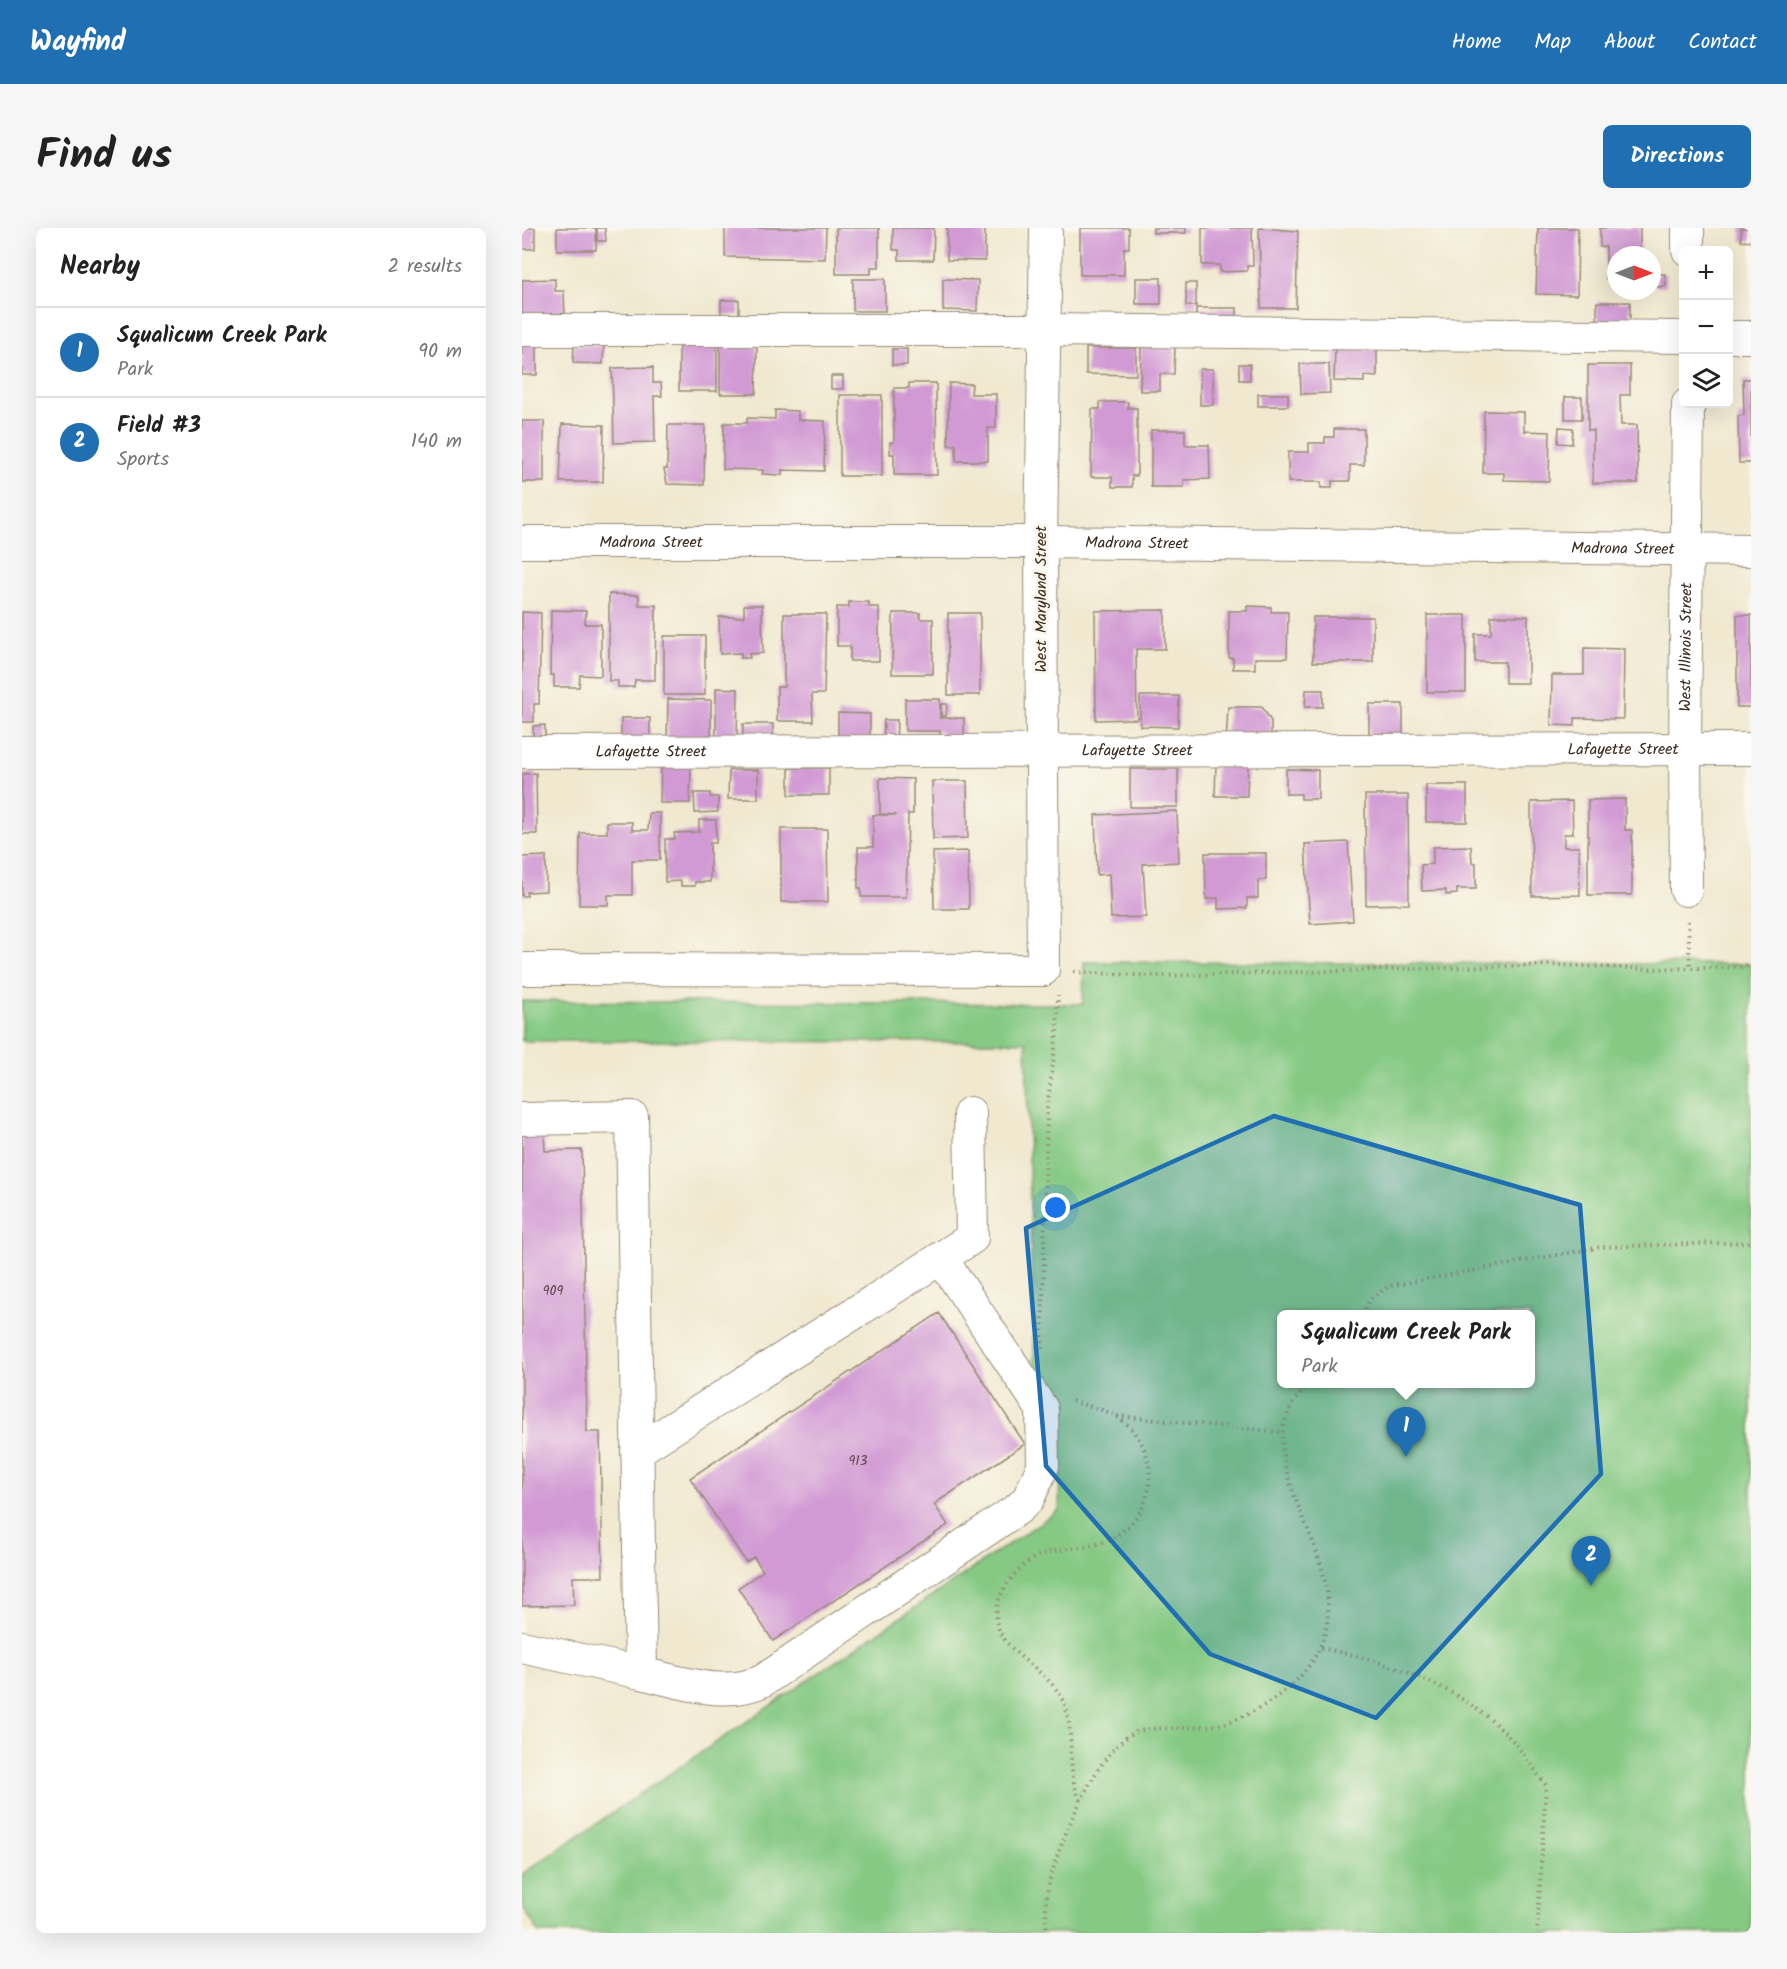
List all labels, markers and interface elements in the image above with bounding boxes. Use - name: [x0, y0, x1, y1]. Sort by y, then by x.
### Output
- text: Wayfind: [30, 20, 126, 65]
- text: Home: [1452, 26, 1501, 59]
- text: Map: [1534, 26, 1571, 59]
- text: About: [1604, 26, 1655, 59]
- text: Contact: [1688, 26, 1757, 59]
- text: Find us: [36, 123, 172, 190]
- button: Directions: [1603, 125, 1751, 188]
- text: Nearby: [60, 246, 140, 288]
- north arrow: [1607, 246, 1661, 300]
- map controls: [1679, 246, 1733, 408]
- button: +: [1679, 246, 1733, 300]
- text: 2 results: [387, 251, 462, 283]
- button: −: [1679, 300, 1733, 354]
- text: Squalicum Creek Park: [117, 319, 326, 354]
- text: 1: [76, 336, 83, 368]
- text: 90 m: [418, 336, 462, 368]
- text: Park: [117, 354, 153, 386]
- button: layers: [1679, 354, 1733, 408]
- text: Field #3: [117, 409, 201, 444]
- text: 2: [74, 426, 85, 458]
- text: 140 m: [411, 426, 462, 458]
- text: Sports: [117, 444, 169, 476]
- street label: West Maryland Street: [1029, 525, 1054, 673]
- street label: Madrona Street: [599, 530, 704, 555]
- street label: Madrona Street: [1085, 530, 1190, 556]
- street label: Madrona Street: [1571, 535, 1676, 562]
- street label: West Illinois Street: [1673, 581, 1699, 712]
- street label: Lafayette Street: [1567, 737, 1679, 762]
- street label: Lafayette Street: [1081, 738, 1193, 763]
- street label: Lafayette Street: [595, 739, 707, 764]
- your location: [1041, 1193, 1070, 1222]
- house number: 909: [543, 1280, 563, 1302]
- popup: [1277, 1310, 1535, 1388]
- text: Squalicum Creek Park: [1301, 1316, 1511, 1351]
- text: Park: [1301, 1351, 1338, 1383]
- pin: 1: [1386, 1408, 1426, 1457]
- house number: 913: [848, 1450, 868, 1472]
- pin: 2: [1572, 1536, 1610, 1586]

